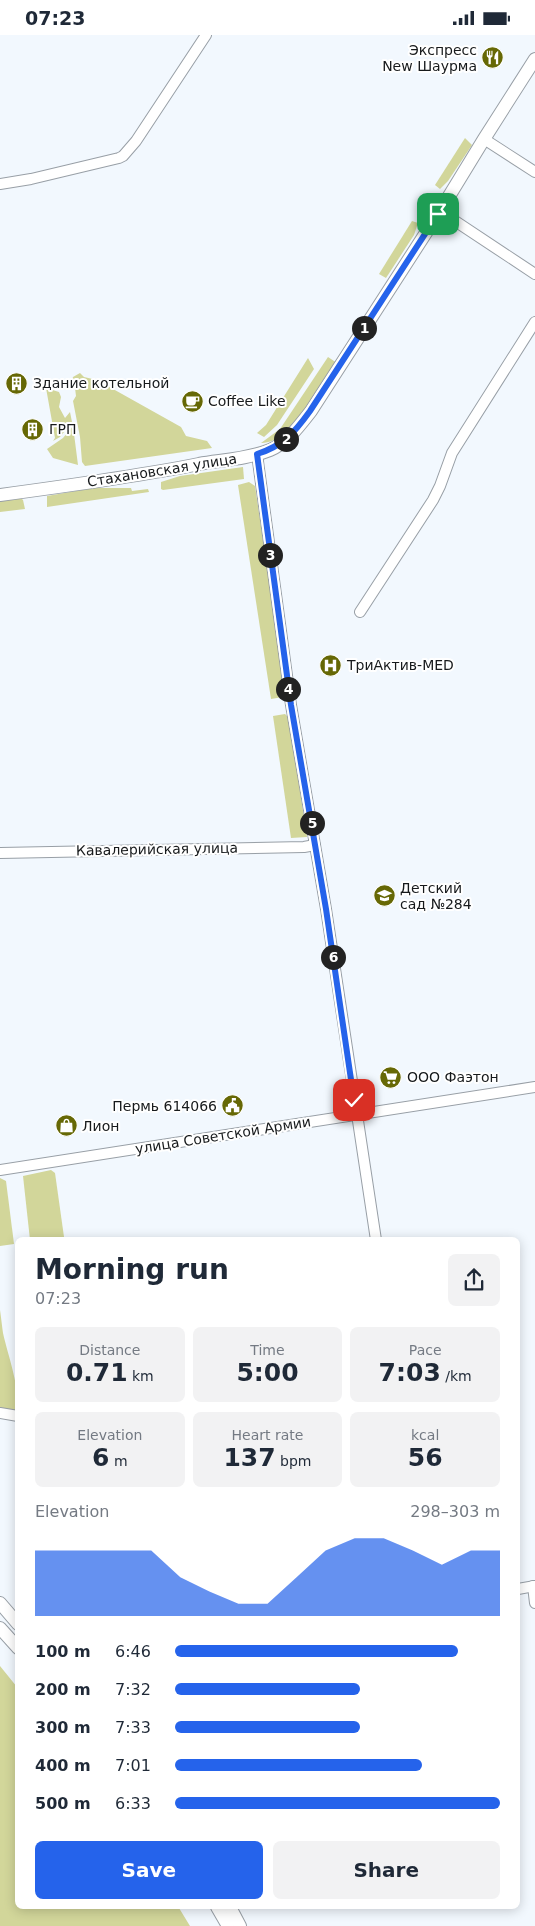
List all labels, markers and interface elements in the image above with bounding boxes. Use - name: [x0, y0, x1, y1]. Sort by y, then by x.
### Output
- text: 07:23: [25, 7, 85, 29]
- place label: Экспресс New Шаурма: [382, 42, 477, 74]
- restaurant icon: Экспресс New Шаурма: [481, 46, 505, 70]
- pin: [417, 193, 459, 235]
- icon: arrive: [424, 200, 452, 228]
- pin: 1: [352, 315, 376, 341]
- text: 1: [360, 320, 369, 336]
- building icon: Здание котельной: [5, 371, 29, 395]
- place label: Здание котельной: [33, 375, 169, 391]
- cafe icon: Coffee Like: [180, 389, 204, 413]
- place label: Coffee Like: [208, 393, 286, 409]
- building icon: ГРП: [21, 417, 45, 441]
- place label: ГРП: [49, 421, 77, 437]
- pin: 2: [274, 427, 298, 451]
- text: 2: [282, 431, 291, 447]
- street label: Стахановская улица: [86, 450, 238, 490]
- pin: 3: [258, 543, 282, 567]
- text: 3: [266, 547, 275, 563]
- hospital icon: ТриАктив-MED: [319, 653, 343, 677]
- place label: ТриАктив-MED: [346, 657, 454, 673]
- pin: 4: [276, 677, 300, 701]
- text: 4: [284, 681, 293, 697]
- pin: 5: [300, 811, 324, 835]
- text: 5: [308, 815, 317, 831]
- street label: Кавалерийская улица: [76, 840, 238, 858]
- place label: Детский сад №284: [400, 880, 472, 912]
- school or university icon: Детский сад №284: [372, 884, 396, 908]
- pin: 6: [320, 945, 346, 969]
- text: 6: [329, 949, 338, 965]
- supermarket icon: ООО Фаэтон: [379, 1065, 403, 1089]
- place label: ООО Фаэтон: [407, 1069, 499, 1085]
- pin: [333, 1079, 375, 1121]
- icon: check: [340, 1086, 368, 1114]
- public building icon: Пермь 614066: [221, 1094, 245, 1118]
- place label: Пермь 614066: [112, 1098, 217, 1114]
- street label: улица Советской Армии: [134, 1113, 312, 1157]
- shop icon: Лион: [54, 1114, 78, 1138]
- place label: Лион: [82, 1118, 119, 1134]
- text: Morning run: [35, 1253, 229, 1286]
- button: share: [448, 1254, 500, 1306]
- text: 07:23: [35, 1289, 81, 1308]
- text: Distance: [79, 1342, 140, 1358]
- text: Time: [250, 1342, 285, 1358]
- text: Pace: [409, 1342, 442, 1358]
- text: 0.71: [66, 1358, 128, 1387]
- text: 5:00: [236, 1358, 299, 1387]
- text: 7:03: [379, 1358, 441, 1387]
- text: km: [128, 1368, 154, 1384]
- text: /km: [441, 1368, 472, 1384]
- text: Elevation: [77, 1427, 142, 1443]
- text: Heart rate: [232, 1427, 303, 1443]
- text: kcal: [411, 1427, 439, 1443]
- text: 6: [92, 1443, 109, 1472]
- text: 137: [223, 1443, 276, 1472]
- text: 56: [408, 1443, 443, 1472]
- text: m: [109, 1453, 128, 1469]
- text: bpm: [276, 1453, 312, 1469]
- text: Elevation: [35, 1502, 109, 1521]
- text: 298–303 m: [410, 1502, 500, 1521]
- text: 100 m: [35, 1642, 91, 1661]
- text: 6:46: [115, 1642, 151, 1661]
- text: 200 m: [35, 1680, 91, 1699]
- text: 7:32: [115, 1680, 151, 1699]
- text: 300 m: [35, 1718, 91, 1737]
- text: 7:33: [115, 1718, 151, 1737]
- text: 400 m: [35, 1756, 91, 1775]
- text: 7:01: [115, 1756, 151, 1775]
- text: 500 m: [35, 1794, 91, 1813]
- text: 6:33: [115, 1794, 151, 1813]
- button: Save: [35, 1841, 263, 1899]
- button: Share: [273, 1841, 500, 1899]

